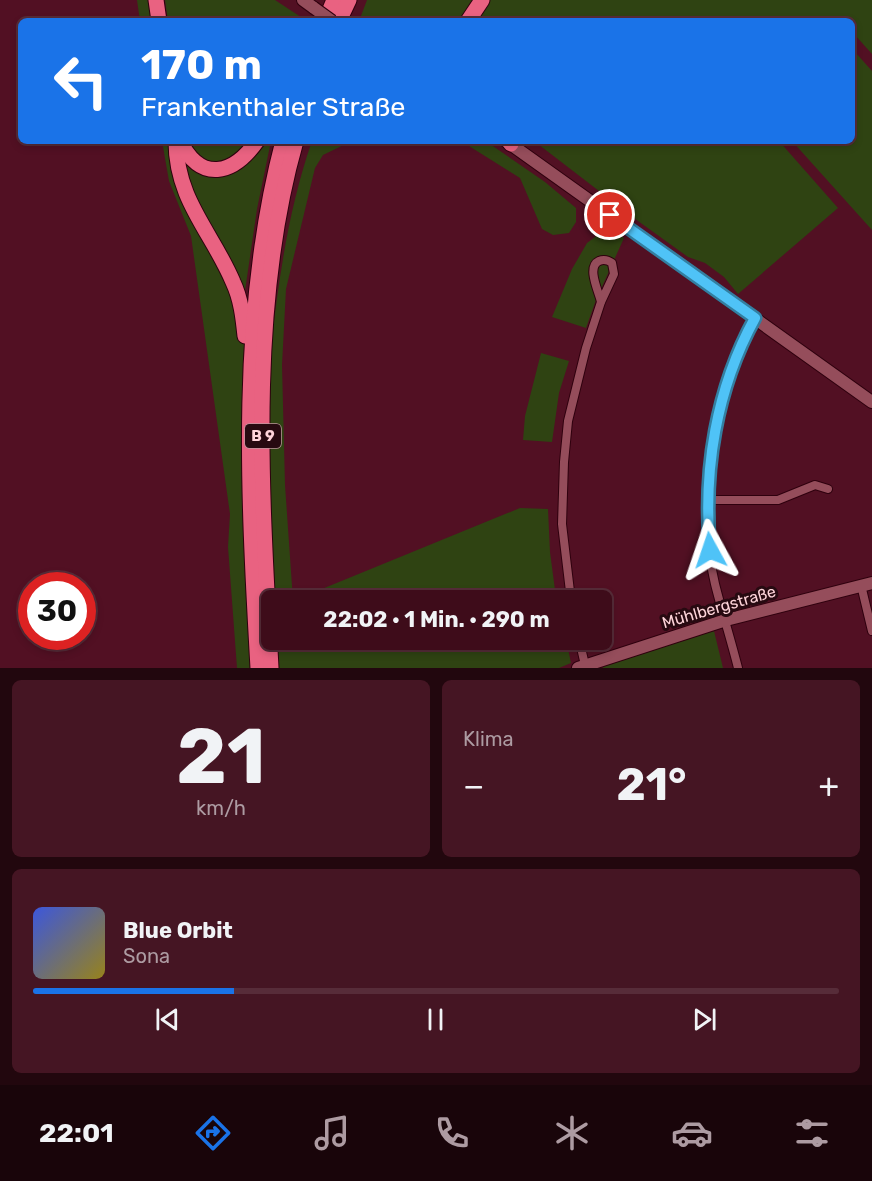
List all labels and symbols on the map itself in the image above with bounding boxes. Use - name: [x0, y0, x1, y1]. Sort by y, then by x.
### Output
- pin: [584, 189, 635, 240]
- road number: B 9: [245, 424, 281, 448]
- position arrow: [678, 518, 742, 582]
- speed limit sign: 30: [18, 572, 96, 650]
- street label: Mühlbergstraße: [660, 582, 778, 632]

